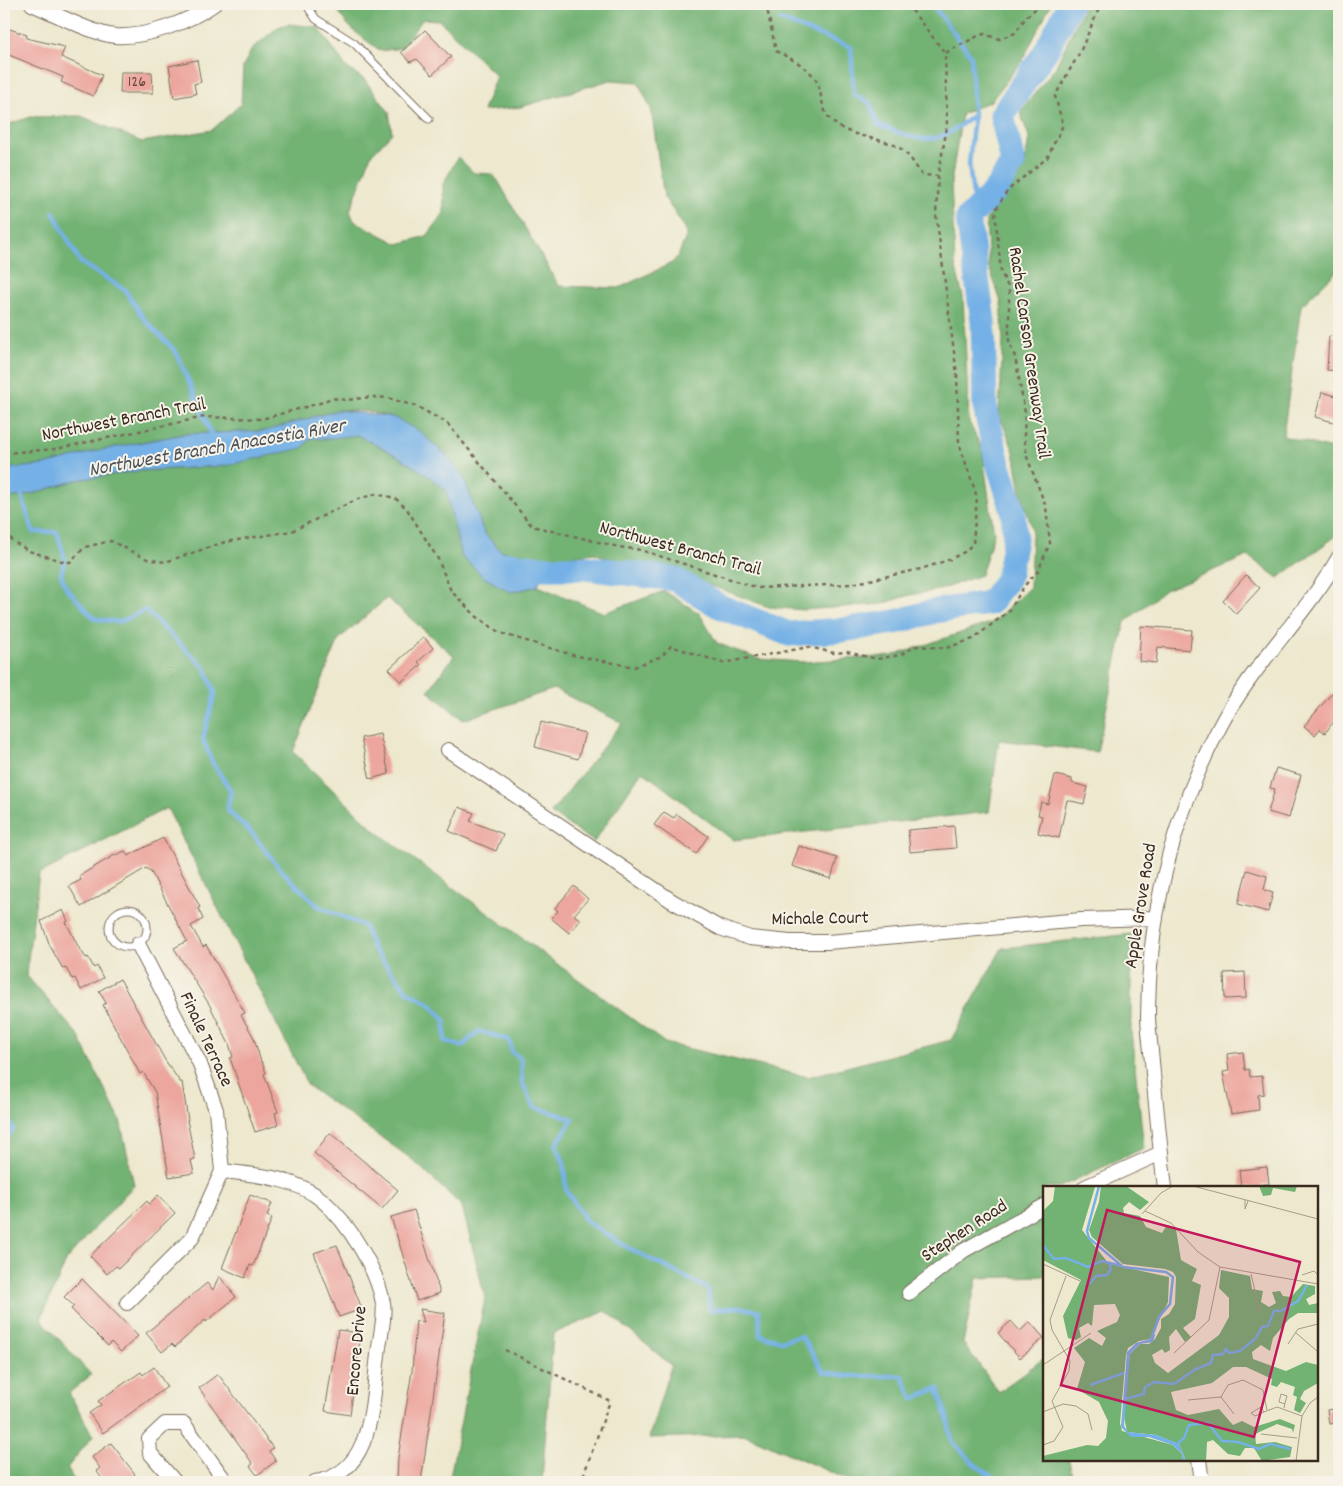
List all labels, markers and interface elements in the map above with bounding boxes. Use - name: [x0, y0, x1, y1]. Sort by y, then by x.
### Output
- house number: 126: [128, 71, 146, 94]
- street label: Rachel Carson Greenway Trail: [1000, 245, 1056, 461]
- street label: Northwest Branch Trail: [40, 392, 209, 450]
- water label: Northwest Branch Anacostia River: [87, 412, 350, 485]
- street label: Northwest Branch Trail: [596, 515, 764, 585]
- street label: Apple Grove Road: [1119, 841, 1165, 971]
- street label: Michale Court: [771, 906, 869, 934]
- street label: Finale Terrace: [171, 988, 239, 1092]
- inset map: [1043, 1186, 1318, 1461]
- street label: Stephen Road: [916, 1194, 1014, 1270]
- street label: Encore Drive: [341, 1305, 375, 1397]

